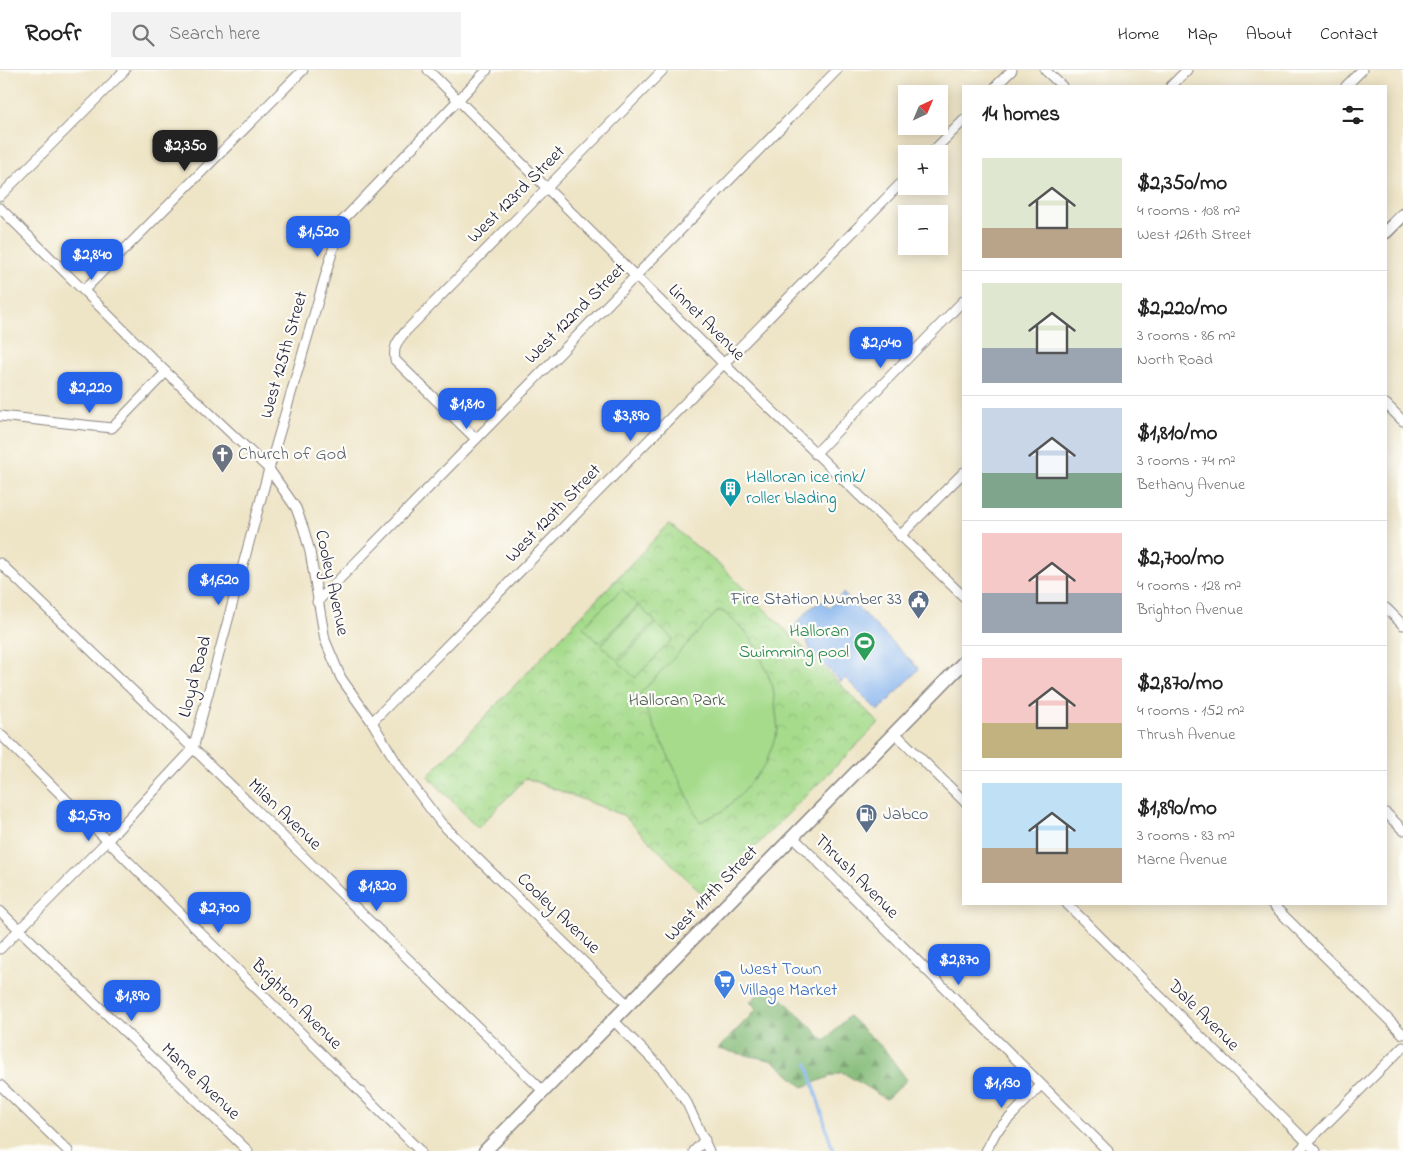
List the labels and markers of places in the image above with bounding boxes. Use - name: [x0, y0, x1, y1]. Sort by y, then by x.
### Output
- pin: $2,350: [144, 129, 226, 172]
- pin: $1,520: [277, 216, 359, 258]
- pin: $2,840: [51, 238, 133, 281]
- pin: $2,040: [840, 326, 922, 369]
- pin: $2,220: [49, 372, 131, 414]
- pin: $1,810: [426, 388, 508, 430]
- pin: $3,890: [590, 400, 672, 442]
- place label: Church of God: [238, 442, 346, 468]
- church icon: Church of God: [210, 443, 234, 474]
- place label: Halloran ice rink/ roller blading: [746, 465, 866, 513]
- building icon: Halloran ice rink/ roller blading: [718, 476, 742, 507]
- pin: $1,620: [178, 564, 260, 606]
- place label: Fire Station Number 33: [730, 587, 902, 613]
- public building icon: Fire Station Number 33: [906, 588, 930, 619]
- place label: Halloran Swimming pool: [739, 619, 849, 667]
- sports icon: Halloran Swimming pool: [853, 630, 877, 661]
- pin: $2,570: [48, 800, 130, 842]
- place label: Jabco: [883, 802, 928, 828]
- fuel station icon: Jabco: [855, 803, 879, 834]
- pin: $1,820: [336, 870, 418, 912]
- pin: $2,700: [178, 892, 260, 934]
- pin: $2,870: [918, 944, 1000, 986]
- place label: West Town Village Market: [739, 957, 837, 1005]
- supermarket icon: West Town Village Market: [712, 968, 736, 999]
- pin: $1,890: [91, 980, 173, 1022]
- pin: $1,130: [961, 1066, 1043, 1109]

